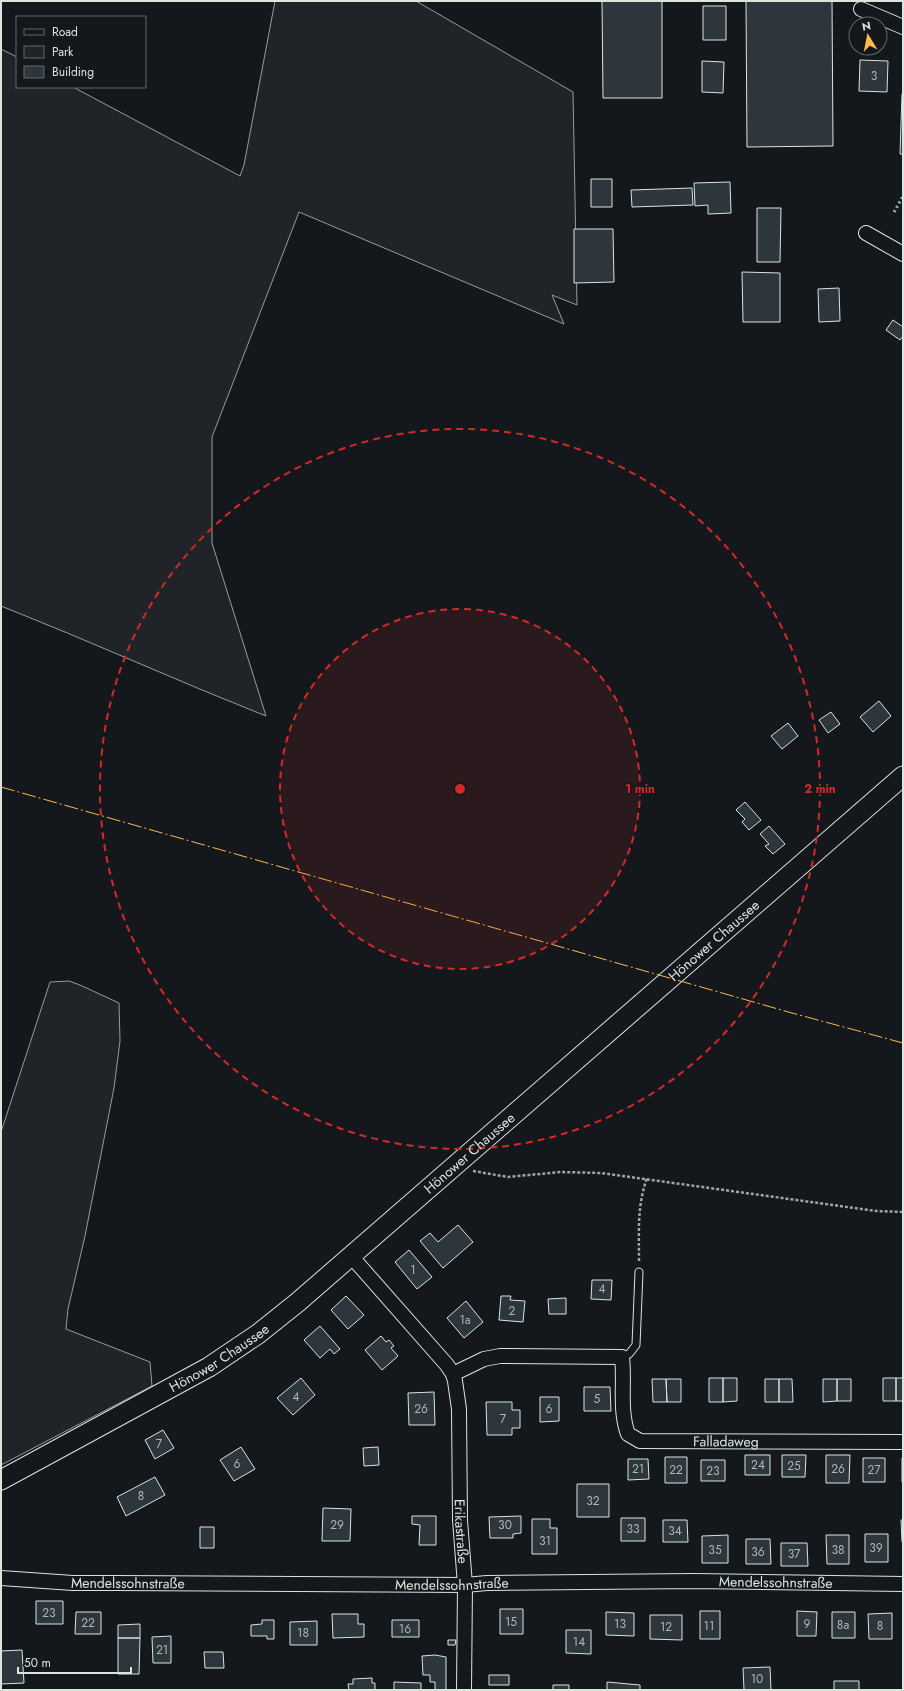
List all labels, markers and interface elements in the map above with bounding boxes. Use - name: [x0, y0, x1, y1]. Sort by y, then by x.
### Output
- legend: [16, 16, 146, 88]
- north arrow: [848, 16, 888, 56]
- text: N: [861, 18, 872, 35]
- text: Road: [52, 23, 78, 41]
- text: Park: [52, 43, 74, 61]
- text: Building: [52, 63, 94, 81]
- house number: 3: [871, 67, 878, 85]
- text: 1 min: [625, 780, 655, 798]
- text: 2 min: [804, 780, 836, 798]
- centre of rings: [453, 782, 467, 796]
- street label: Hönower Chaussee: [664, 895, 764, 986]
- street label: Hönower Chaussee: [419, 1108, 519, 1198]
- house number: 1: [410, 1261, 416, 1279]
- house number: 4: [599, 1280, 606, 1298]
- house number: 2: [509, 1302, 516, 1320]
- house number: 1a: [459, 1311, 471, 1329]
- street label: Hönower Chaussee: [165, 1319, 273, 1397]
- house number: 4: [293, 1388, 300, 1406]
- house number: 5: [594, 1390, 601, 1408]
- house number: 26: [414, 1400, 428, 1418]
- house number: 6: [546, 1400, 553, 1418]
- house number: 7: [500, 1410, 507, 1428]
- street label: Falladaweg: [693, 1431, 759, 1451]
- house number: 7: [156, 1435, 163, 1453]
- house number: 6: [234, 1455, 241, 1473]
- house number: 24: [751, 1456, 765, 1474]
- house number: 25: [787, 1457, 801, 1475]
- house number: 21: [632, 1460, 644, 1478]
- house number: 26: [831, 1460, 845, 1478]
- house number: 22: [669, 1461, 683, 1479]
- house number: 27: [867, 1461, 881, 1479]
- house number: 23: [706, 1462, 720, 1480]
- house number: 8: [138, 1487, 144, 1505]
- house number: 32: [586, 1492, 600, 1510]
- street label: Erikastraße: [450, 1499, 473, 1564]
- house number: 29: [330, 1516, 344, 1534]
- house number: 30: [498, 1516, 512, 1534]
- house number: 33: [626, 1520, 640, 1538]
- house number: 34: [668, 1522, 682, 1540]
- house number: 31: [539, 1532, 551, 1550]
- house number: 39: [869, 1539, 883, 1557]
- house number: 35: [708, 1541, 722, 1559]
- house number: 38: [831, 1541, 845, 1559]
- house number: 36: [751, 1543, 765, 1561]
- house number: 37: [788, 1545, 801, 1563]
- street label: Mendelssohnstraße: [719, 1571, 833, 1593]
- street label: Mendelssohnstraße: [71, 1573, 185, 1593]
- street label: Mendelssohnstraße: [395, 1573, 509, 1595]
- house number: 23: [42, 1604, 56, 1622]
- house number: 15: [505, 1613, 517, 1631]
- house number: 22: [81, 1614, 95, 1632]
- house number: 13: [614, 1615, 626, 1633]
- house number: 9: [804, 1615, 811, 1633]
- house number: 8a: [837, 1616, 849, 1634]
- house number: 11: [704, 1617, 714, 1635]
- house number: 8: [877, 1617, 883, 1635]
- house number: 12: [660, 1618, 672, 1636]
- house number: 16: [399, 1620, 411, 1638]
- house number: 18: [297, 1624, 309, 1642]
- house number: 14: [573, 1633, 585, 1651]
- house number: 21: [156, 1641, 168, 1659]
- scale bar: [18, 1649, 131, 1675]
- text: 50 m: [24, 1654, 51, 1672]
- house number: 10: [751, 1670, 763, 1688]

